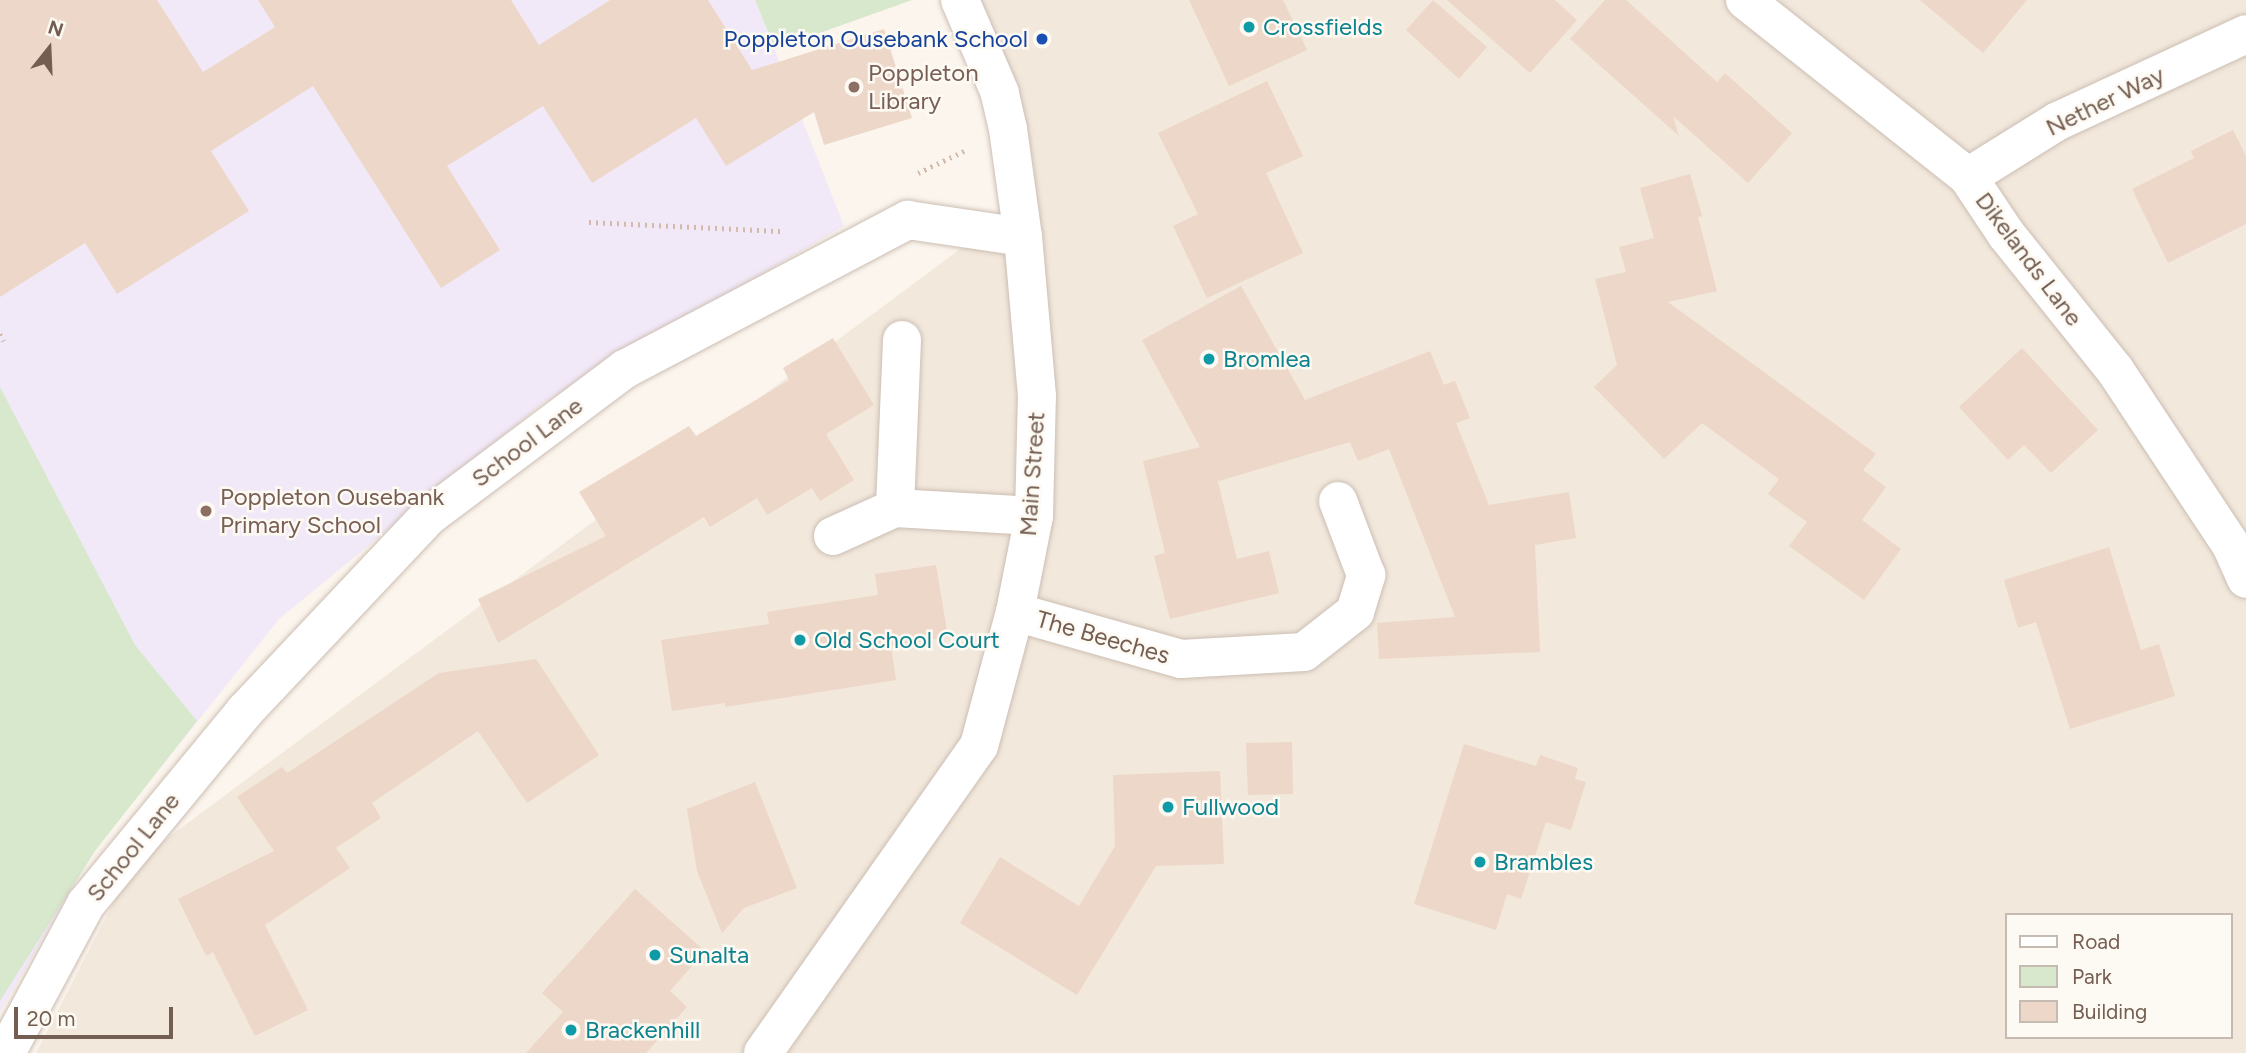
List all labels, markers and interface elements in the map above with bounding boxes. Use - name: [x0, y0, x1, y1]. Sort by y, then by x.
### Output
- place label: Crossfields: [1263, 13, 1383, 41]
- north arrow: [14, 14, 84, 84]
- text: N: [45, 15, 66, 42]
- marker: Crossfields: [1241, 19, 1257, 35]
- place label: Poppleton Ousebank School: [724, 25, 1028, 53]
- marker: Poppleton Ousebank School: [1034, 31, 1050, 47]
- place label: Poppleton Library: [868, 59, 979, 115]
- street label: Nether Way: [2041, 60, 2169, 142]
- marker: Poppleton Library: [846, 79, 862, 95]
- street label: Dikelands Lane: [1969, 186, 2089, 332]
- place label: Bromlea: [1223, 345, 1311, 373]
- marker: Bromlea: [1201, 351, 1217, 367]
- street label: School Lane: [466, 391, 588, 493]
- street label: Main Street: [1013, 411, 1051, 537]
- place label: Poppleton Ousebank Primary School: [220, 483, 444, 539]
- marker: Poppleton Ousebank Primary School: [198, 503, 214, 519]
- street label: The Beeches: [1033, 604, 1173, 670]
- place label: Old School Court: [814, 626, 1000, 654]
- marker: Old School Court: [792, 632, 808, 648]
- street label: School Lane: [80, 787, 186, 907]
- place label: Fullwood: [1182, 793, 1279, 821]
- marker: Fullwood: [1160, 799, 1176, 815]
- place label: Brambles: [1494, 848, 1593, 876]
- marker: Brambles: [1472, 854, 1488, 870]
- legend: [2004, 913, 2232, 1039]
- text: Road: [2072, 929, 2120, 954]
- place label: Sunalta: [669, 941, 749, 969]
- marker: Sunalta: [647, 947, 663, 963]
- text: Park: [2072, 964, 2112, 989]
- scale bar: [18, 993, 177, 1038]
- text: Building: [2072, 999, 2147, 1024]
- text: 20 m: [27, 1006, 75, 1031]
- place label: Brackenhill: [585, 1016, 700, 1044]
- marker: Brackenhill: [563, 1022, 579, 1038]

